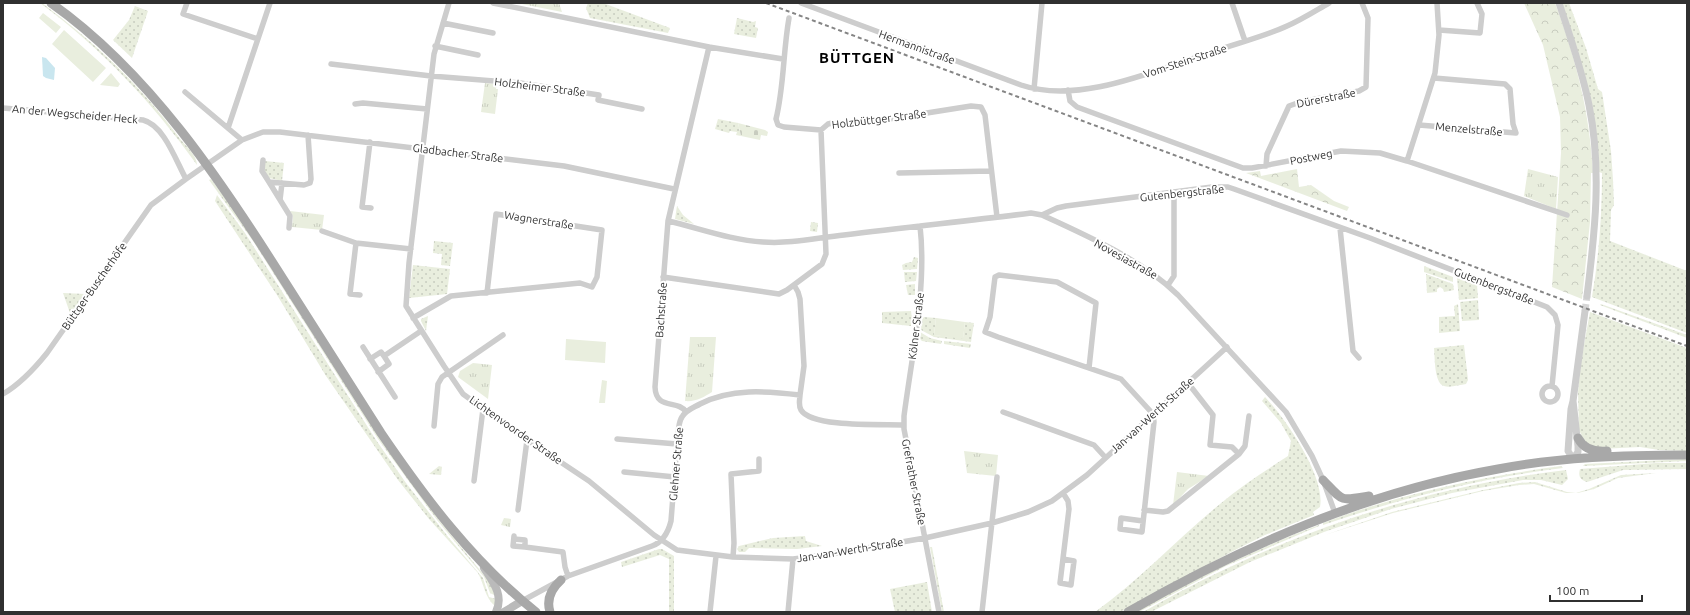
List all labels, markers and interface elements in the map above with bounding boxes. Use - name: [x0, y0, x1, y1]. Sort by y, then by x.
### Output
- street label: Hermannistraße: [877, 28, 957, 66]
- street label: Vom-Stein-Straße: [1142, 42, 1228, 80]
- district label: BÜTTGEN: [819, 49, 895, 66]
- street label: Holzheimer Straße: [494, 75, 586, 99]
- street label: Dürerstraße: [1295, 86, 1357, 110]
- street label: An der Wegscheider Heck: [12, 103, 139, 126]
- street label: Holzbüttger Straße: [831, 107, 927, 131]
- street label: Menzelstraße: [1435, 120, 1503, 138]
- street label: Gladbacher Straße: [412, 141, 504, 165]
- street label: Postweg: [1289, 147, 1333, 167]
- street label: Gutenbergstraße: [1139, 183, 1225, 203]
- street label: Wagnerstraße: [503, 209, 575, 231]
- street label: Novesiastraße: [1092, 237, 1160, 281]
- street label: Büttger-Buscherhöfe: [59, 240, 129, 332]
- street label: Gutenbergstraße: [1452, 265, 1536, 307]
- street label: Bachstraße: [653, 282, 669, 338]
- street label: Kölner Straße: [906, 292, 926, 360]
- street label: Jan-van-Werth-Straße: [1108, 375, 1196, 455]
- street label: Lichtenvoorder Straße: [467, 393, 565, 467]
- street label: Glehner Straße: [667, 427, 685, 501]
- street label: Grefrather Straße: [900, 438, 928, 526]
- street label: Jan-van-Werth-Straße: [796, 536, 904, 564]
- scale bar: [1550, 577, 1642, 603]
- text: 100 m: [1556, 584, 1589, 597]

